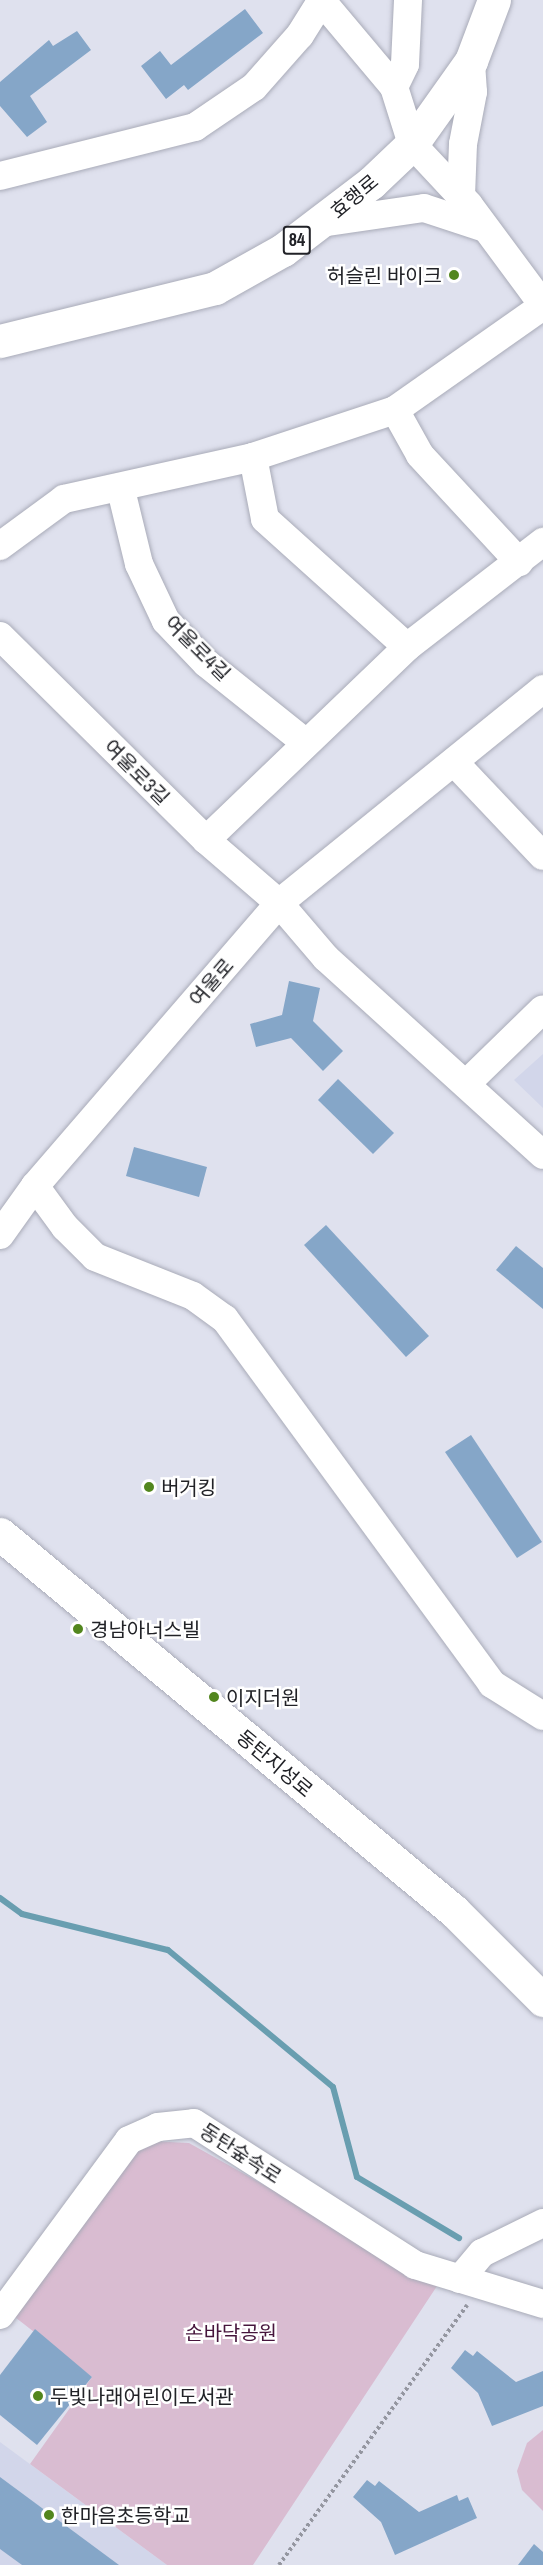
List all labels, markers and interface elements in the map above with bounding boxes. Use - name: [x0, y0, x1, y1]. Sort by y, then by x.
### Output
- street label: 효행로: [325, 169, 383, 223]
- road number: 84: [282, 225, 312, 255]
- place label: 허슬린 바이크: [327, 263, 442, 287]
- marker: 허슬린 바이크: [447, 268, 461, 282]
- street label: 여울로4길: [160, 610, 236, 686]
- street label: 여울로3길: [99, 734, 175, 810]
- street label: 여울로: [184, 953, 238, 1011]
- place label: 버거킹: [161, 1475, 216, 1499]
- marker: 버거킹: [142, 1480, 156, 1494]
- place label: 경남아너스빌: [90, 1617, 200, 1641]
- marker: 경남아너스빌: [71, 1622, 85, 1636]
- place label: 이지더원: [226, 1685, 300, 1709]
- marker: 이지더원: [207, 1690, 221, 1704]
- street label: 동탄지성로: [232, 1724, 318, 1802]
- street label: 동탄숲속로: [196, 2118, 286, 2188]
- park label: 손바닥공원: [185, 2320, 277, 2344]
- place label: 두빛나래어린이도서관: [50, 2384, 234, 2408]
- marker: 두빛나래어린이도서관: [31, 2389, 45, 2403]
- place label: 한마음초등학교: [61, 2503, 190, 2527]
- marker: 한마음초등학교: [42, 2508, 56, 2522]

